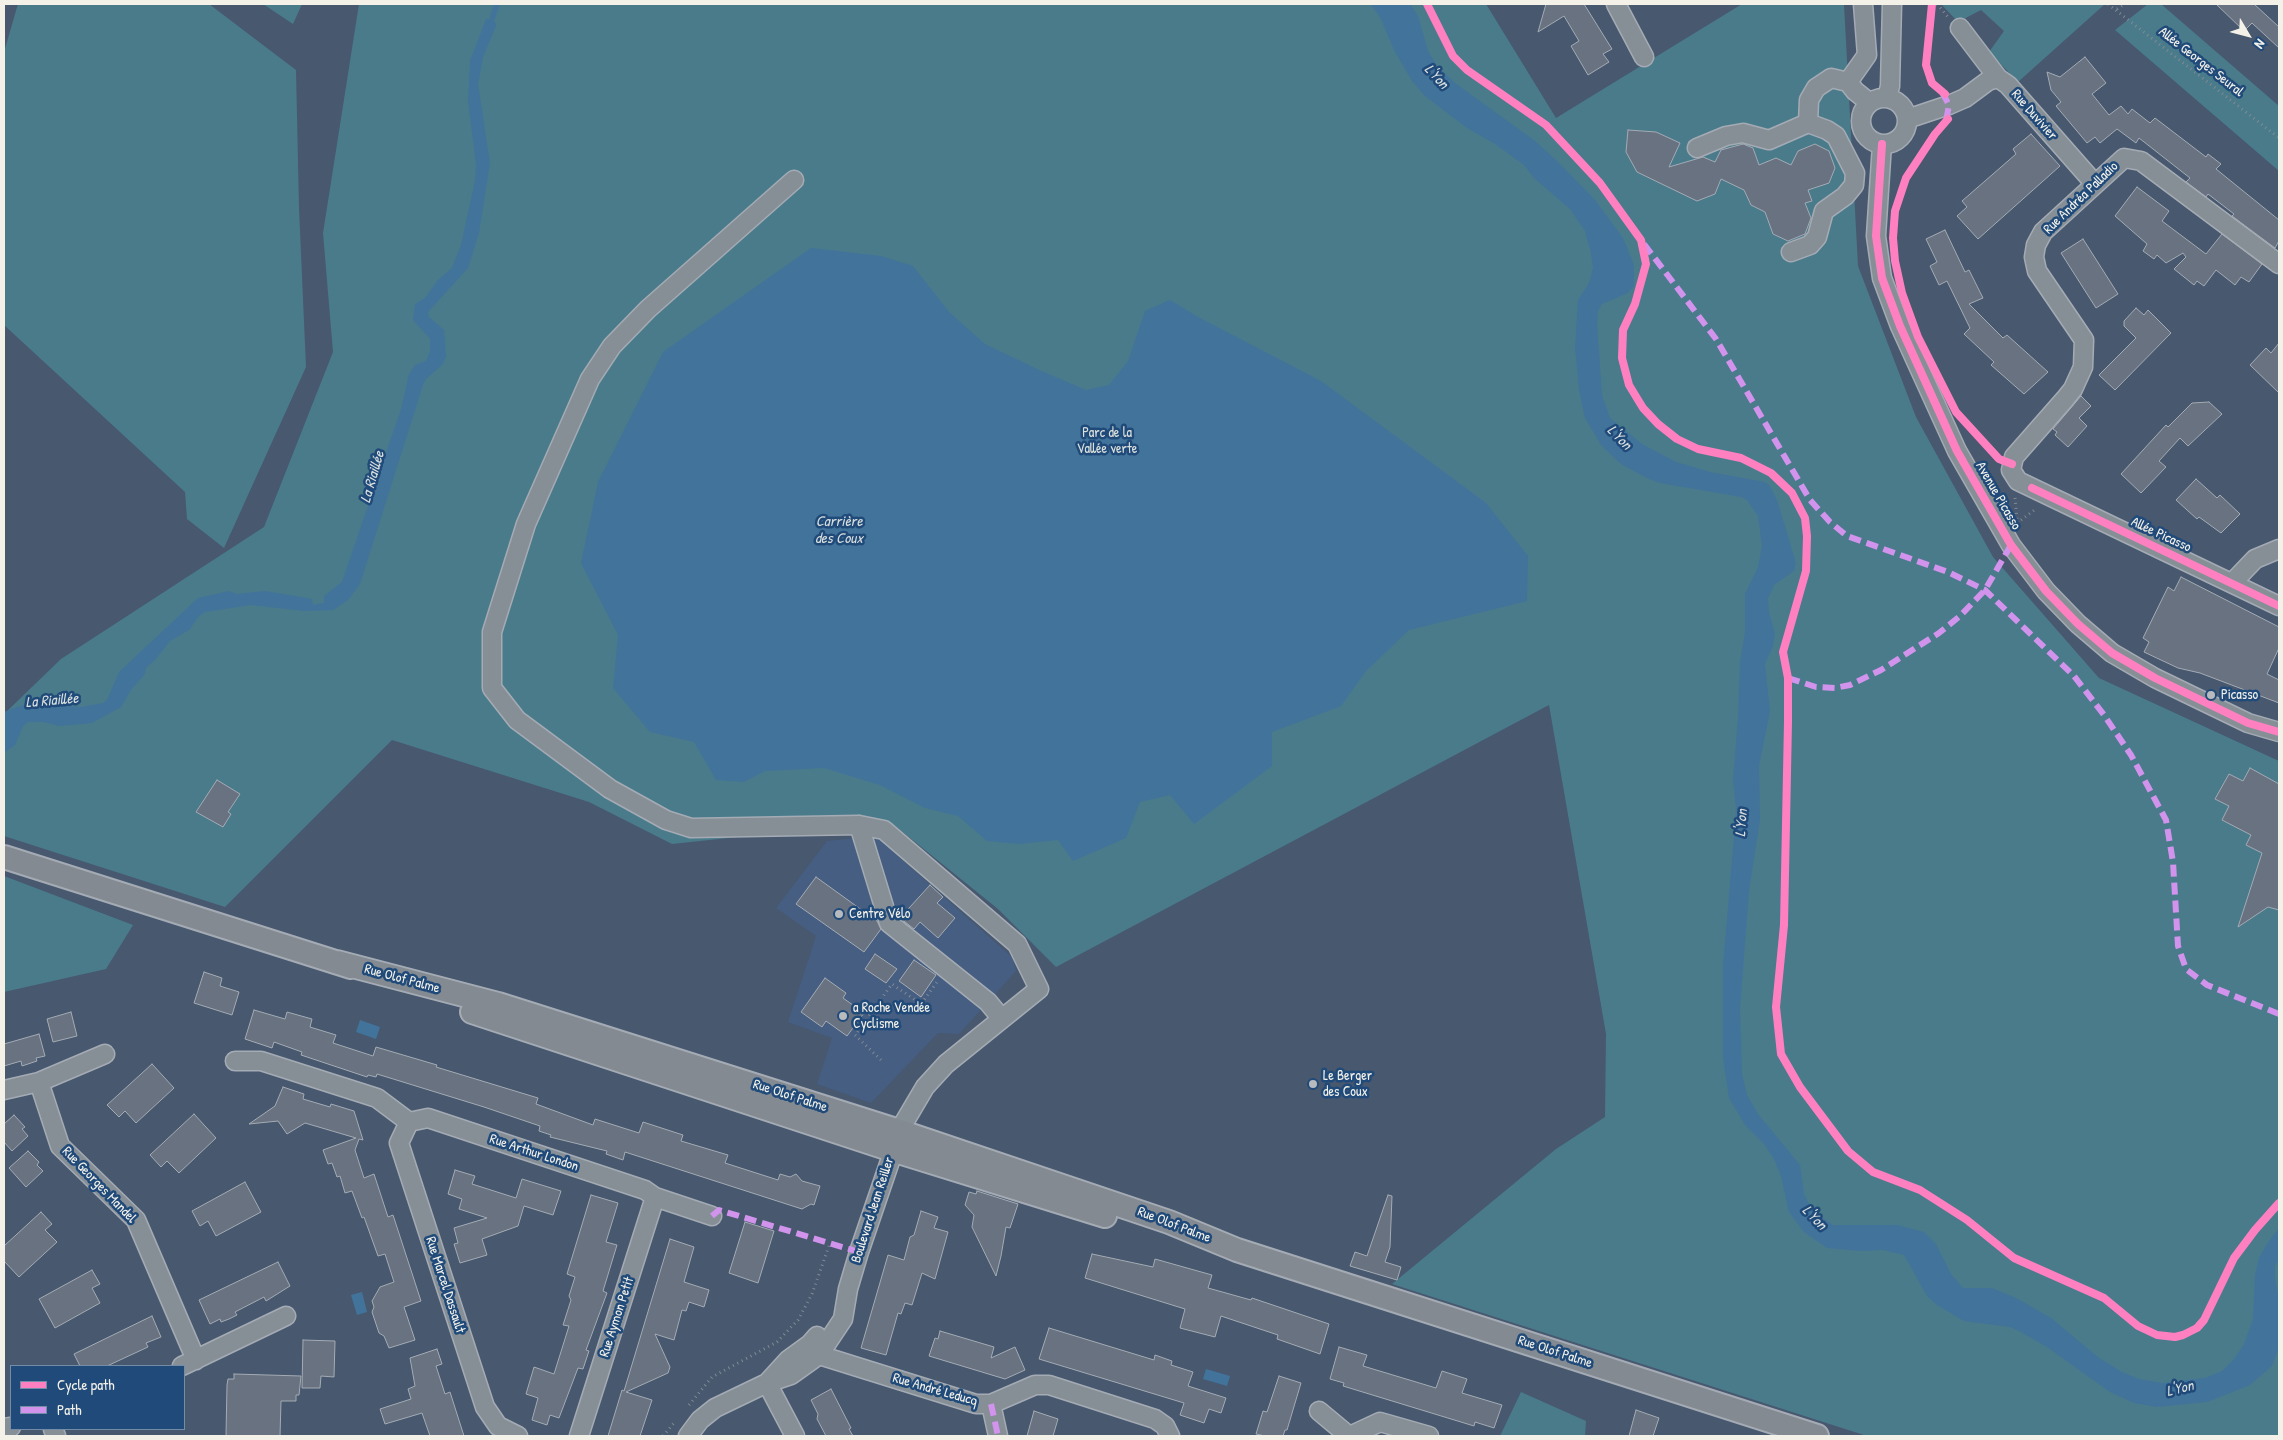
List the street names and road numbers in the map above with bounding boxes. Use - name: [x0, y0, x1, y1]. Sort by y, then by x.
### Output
- street label: Allée Georges Seural: [2155, 24, 2247, 100]
- street label: Rue Duvivier: [2008, 86, 2060, 144]
- street label: Rue Andréa Palladio: [2040, 158, 2122, 238]
- street label: Avenue Picasso: [1972, 459, 2024, 533]
- street label: Allée Picasso: [2128, 514, 2194, 556]
- street label: Rue Olof Palme: [363, 961, 441, 997]
- street label: Rue Olof Palme: [751, 1076, 829, 1116]
- street label: Rue Arthur London: [487, 1131, 581, 1175]
- street label: Rue Georges Mandel: [58, 1143, 140, 1227]
- street label: Boulevard Jean Reiller: [848, 1155, 898, 1265]
- street label: Rue Olof Palme: [1135, 1203, 1213, 1247]
- street label: Rue Marcel Dassault: [421, 1235, 469, 1335]
- street label: Rue Aymon Petit: [596, 1275, 638, 1359]
- street label: Rue Olof Palme: [1516, 1332, 1594, 1372]
- street label: Rue André Leducq: [891, 1370, 979, 1410]

